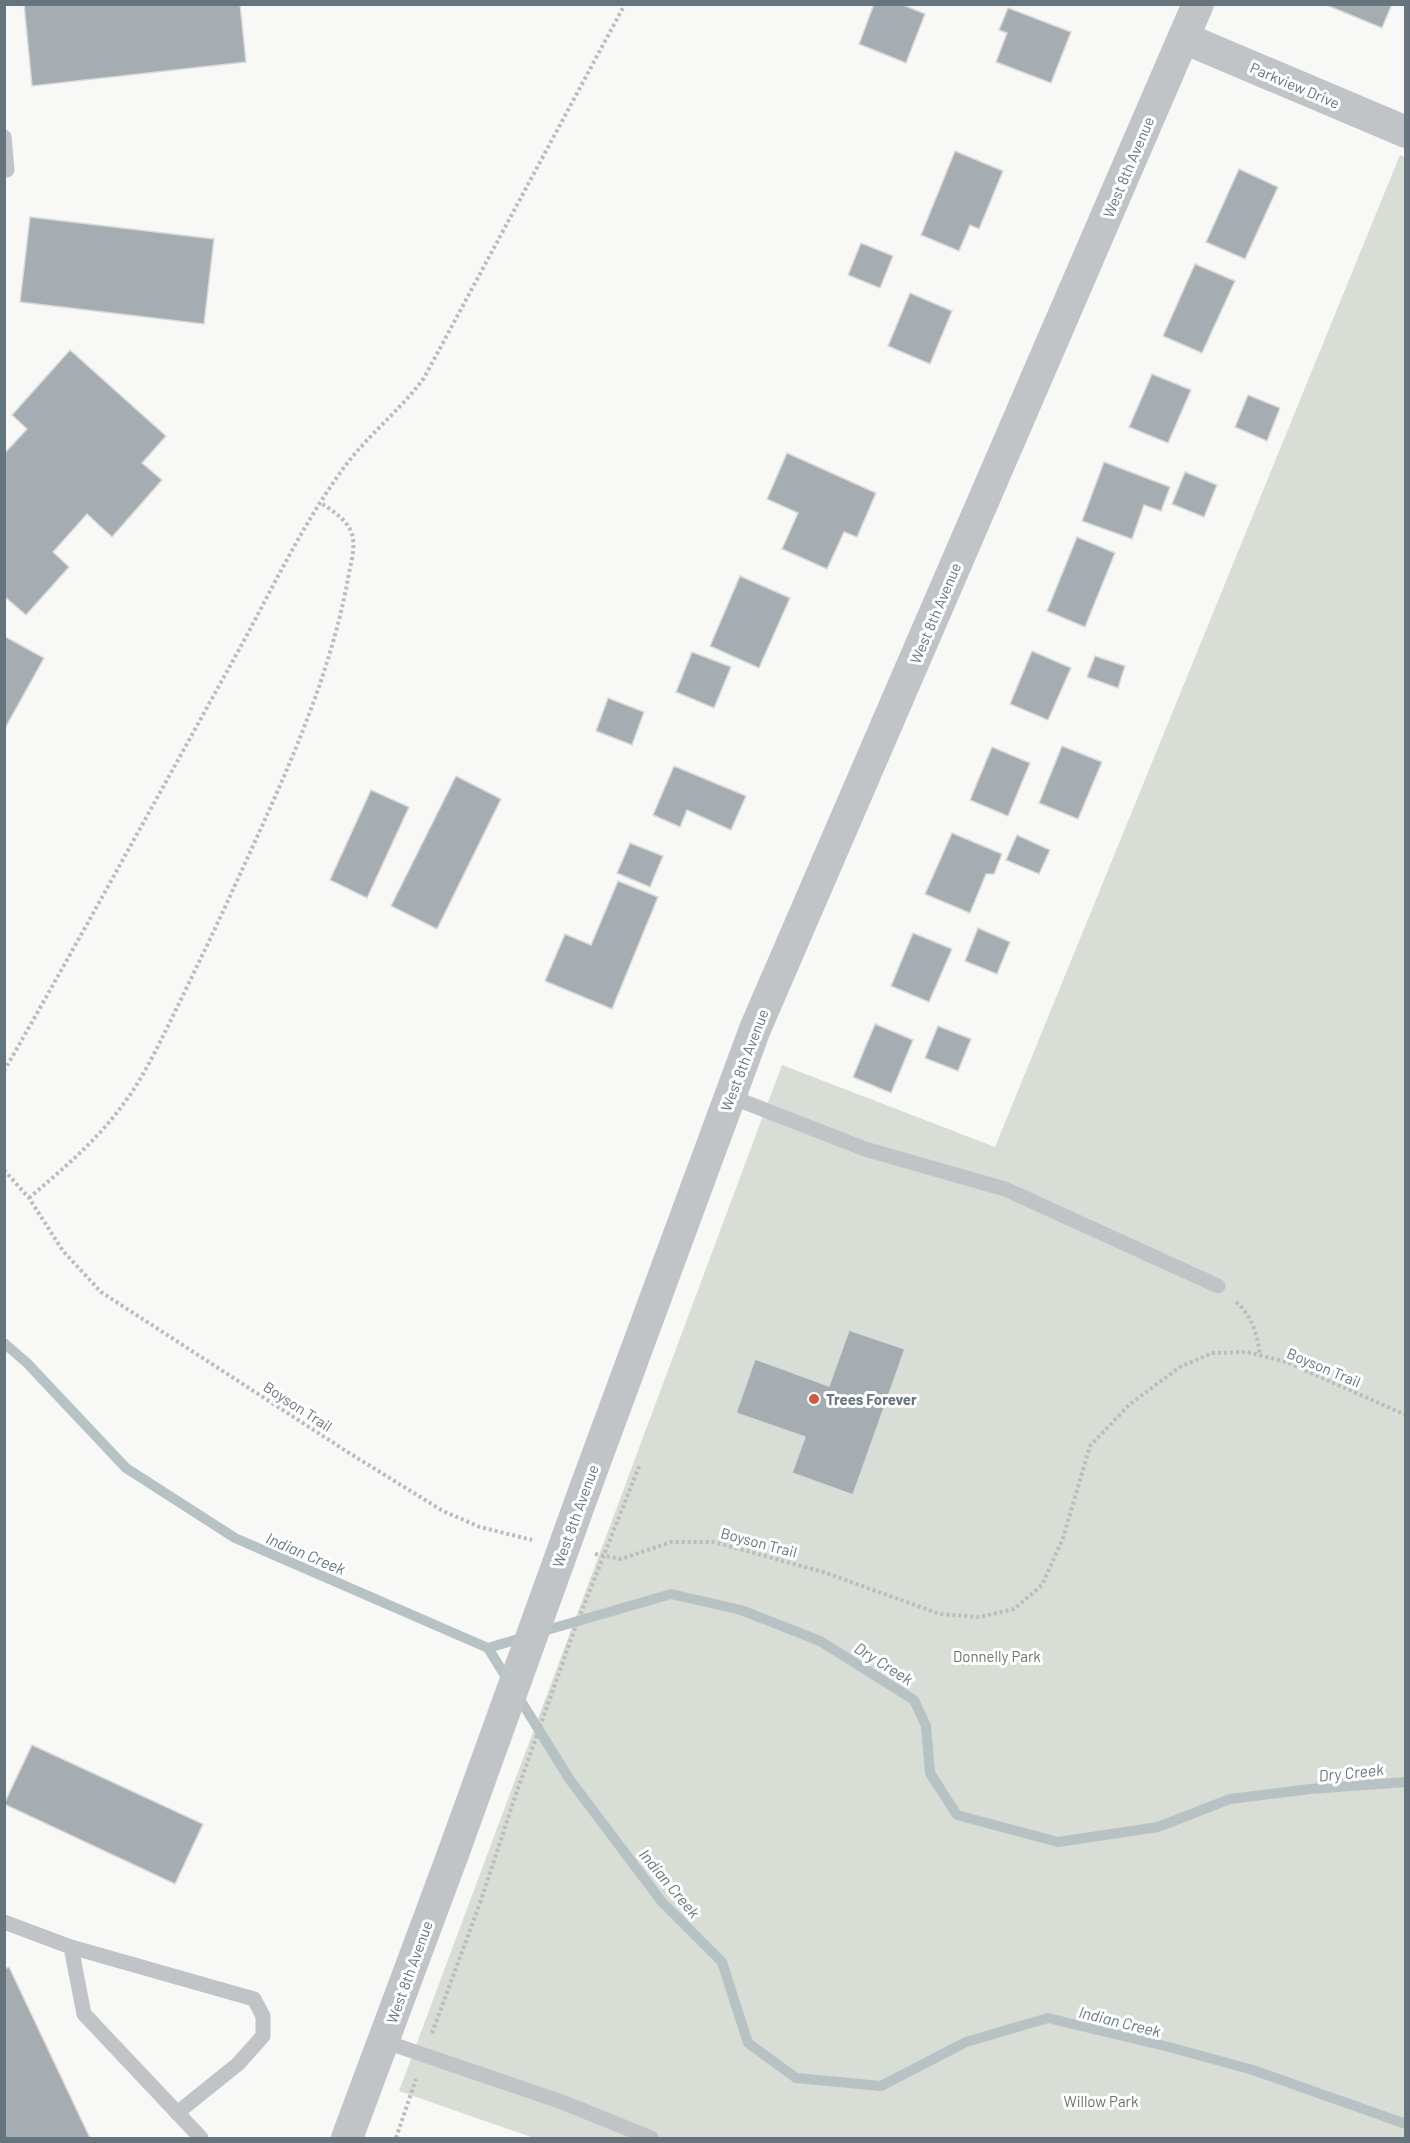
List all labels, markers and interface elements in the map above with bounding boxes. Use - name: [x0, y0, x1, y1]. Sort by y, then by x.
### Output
- street label: Parkview Drive: [1248, 58, 1342, 112]
- street label: West 8th Avenue: [1099, 114, 1157, 220]
- street label: West 8th Avenue: [906, 560, 964, 666]
- street label: West 8th Avenue: [716, 1006, 772, 1114]
- street label: Boyson Trail: [1284, 1343, 1364, 1391]
- street label: Boyson Trail: [260, 1377, 336, 1435]
- place label: Trees Forever: [826, 1390, 917, 1408]
- marker: Trees Forever: [807, 1392, 821, 1406]
- street label: West 8th Avenue: [548, 1462, 602, 1570]
- street label: Boyson Trail: [719, 1523, 799, 1561]
- water label: Indian Creek: [264, 1528, 349, 1578]
- water label: Dry Creek: [851, 1638, 917, 1688]
- park label: Donnelly Park: [953, 1647, 1041, 1665]
- water label: Dry Creek: [1318, 1759, 1385, 1785]
- water label: Indian Creek: [636, 1845, 704, 1921]
- street label: West 8th Avenue: [382, 1918, 436, 2026]
- water label: Indian Creek: [1077, 2002, 1163, 2040]
- park label: Willow Park: [1063, 2092, 1139, 2110]

